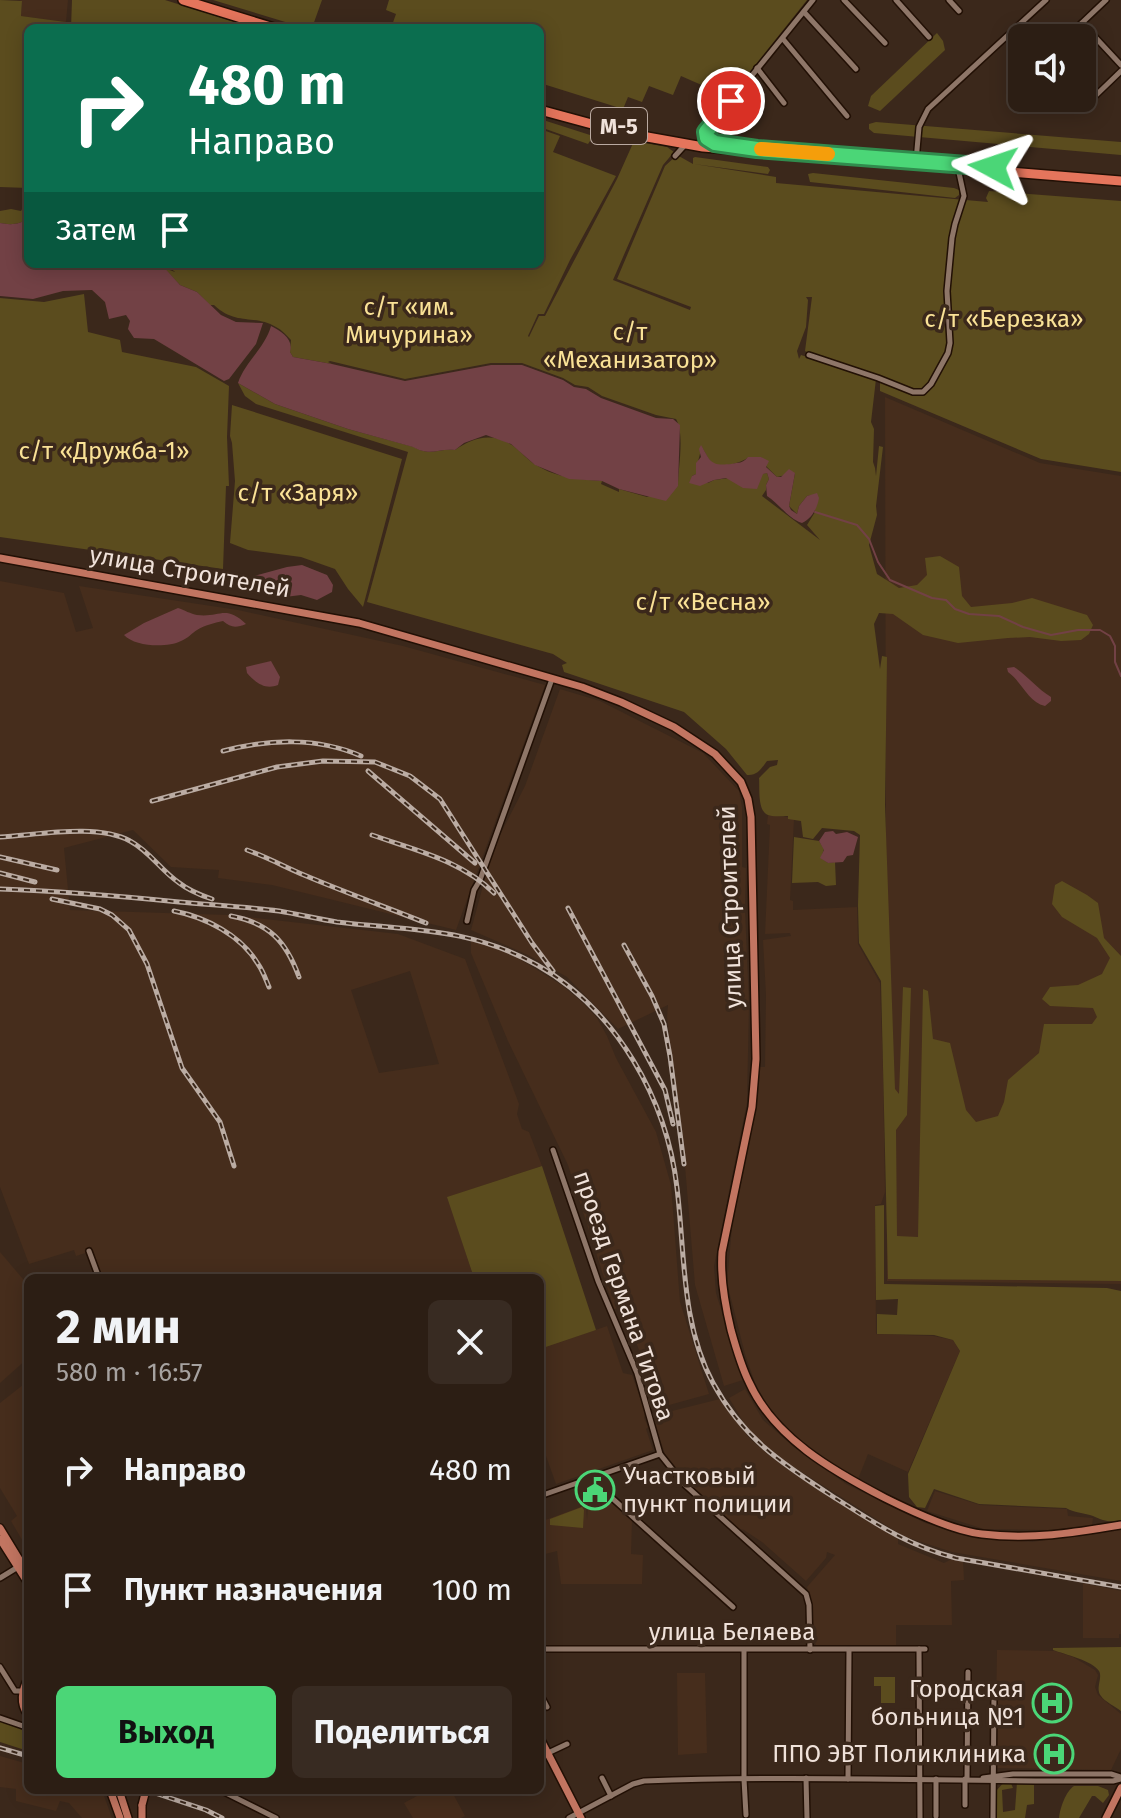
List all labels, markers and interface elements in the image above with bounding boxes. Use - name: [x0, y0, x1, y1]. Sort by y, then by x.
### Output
- map controls: [1008, 24, 1096, 112]
- button: sound: [1008, 24, 1096, 112]
- text: 480 m: [188, 52, 346, 119]
- icon: right: [56, 56, 160, 160]
- pin: [697, 67, 765, 135]
- icon: arrive: [709, 79, 753, 123]
- road number: М-5: [591, 108, 647, 144]
- text: Направо: [188, 120, 335, 164]
- position arrow: [951, 125, 1035, 209]
- icon: arrive: [153, 208, 197, 252]
- text: Затем: [56, 212, 137, 248]
- park label: с/т «им. Мичурина»: [345, 293, 473, 349]
- park label: с/т «Березка»: [924, 305, 1084, 333]
- park label: с/т «Механизатор»: [543, 318, 717, 374]
- park label: с/т «Дружба-1»: [18, 437, 190, 465]
- park label: с/т «Заря»: [238, 479, 358, 507]
- street label: улица Строителей: [87, 541, 293, 603]
- park label: с/т «Весна»: [636, 588, 770, 616]
- street label: улица Строителей: [712, 805, 748, 1009]
- street label: проезд Германа Титова: [568, 1167, 680, 1425]
- text: 2 мин: [56, 1298, 181, 1356]
- button: close: [428, 1300, 512, 1384]
- text: 580 m · 16:57: [56, 1357, 202, 1388]
- icon: right: [56, 1448, 100, 1492]
- text: Направо: [124, 1452, 246, 1488]
- text: 480 m: [429, 1452, 512, 1488]
- place label: Участковый пункт полиции: [623, 1462, 792, 1518]
- public building icon: Участковый пункт полиции: [574, 1469, 616, 1511]
- icon: arrive: [56, 1568, 100, 1612]
- text: Пункт назначения: [124, 1572, 383, 1608]
- text: 100 m: [432, 1572, 512, 1608]
- street label: улица Беляева: [649, 1618, 815, 1646]
- place label: Городская больница №1: [871, 1675, 1024, 1731]
- hospital icon: Городская больница №1: [1031, 1682, 1073, 1724]
- button: Выход: [56, 1686, 276, 1778]
- button: Поделиться: [292, 1686, 512, 1778]
- hospital icon: ППО ЭВТ Поликлиника: [1033, 1733, 1075, 1775]
- place label: ППО ЭВТ Поликлиника: [772, 1740, 1026, 1768]

